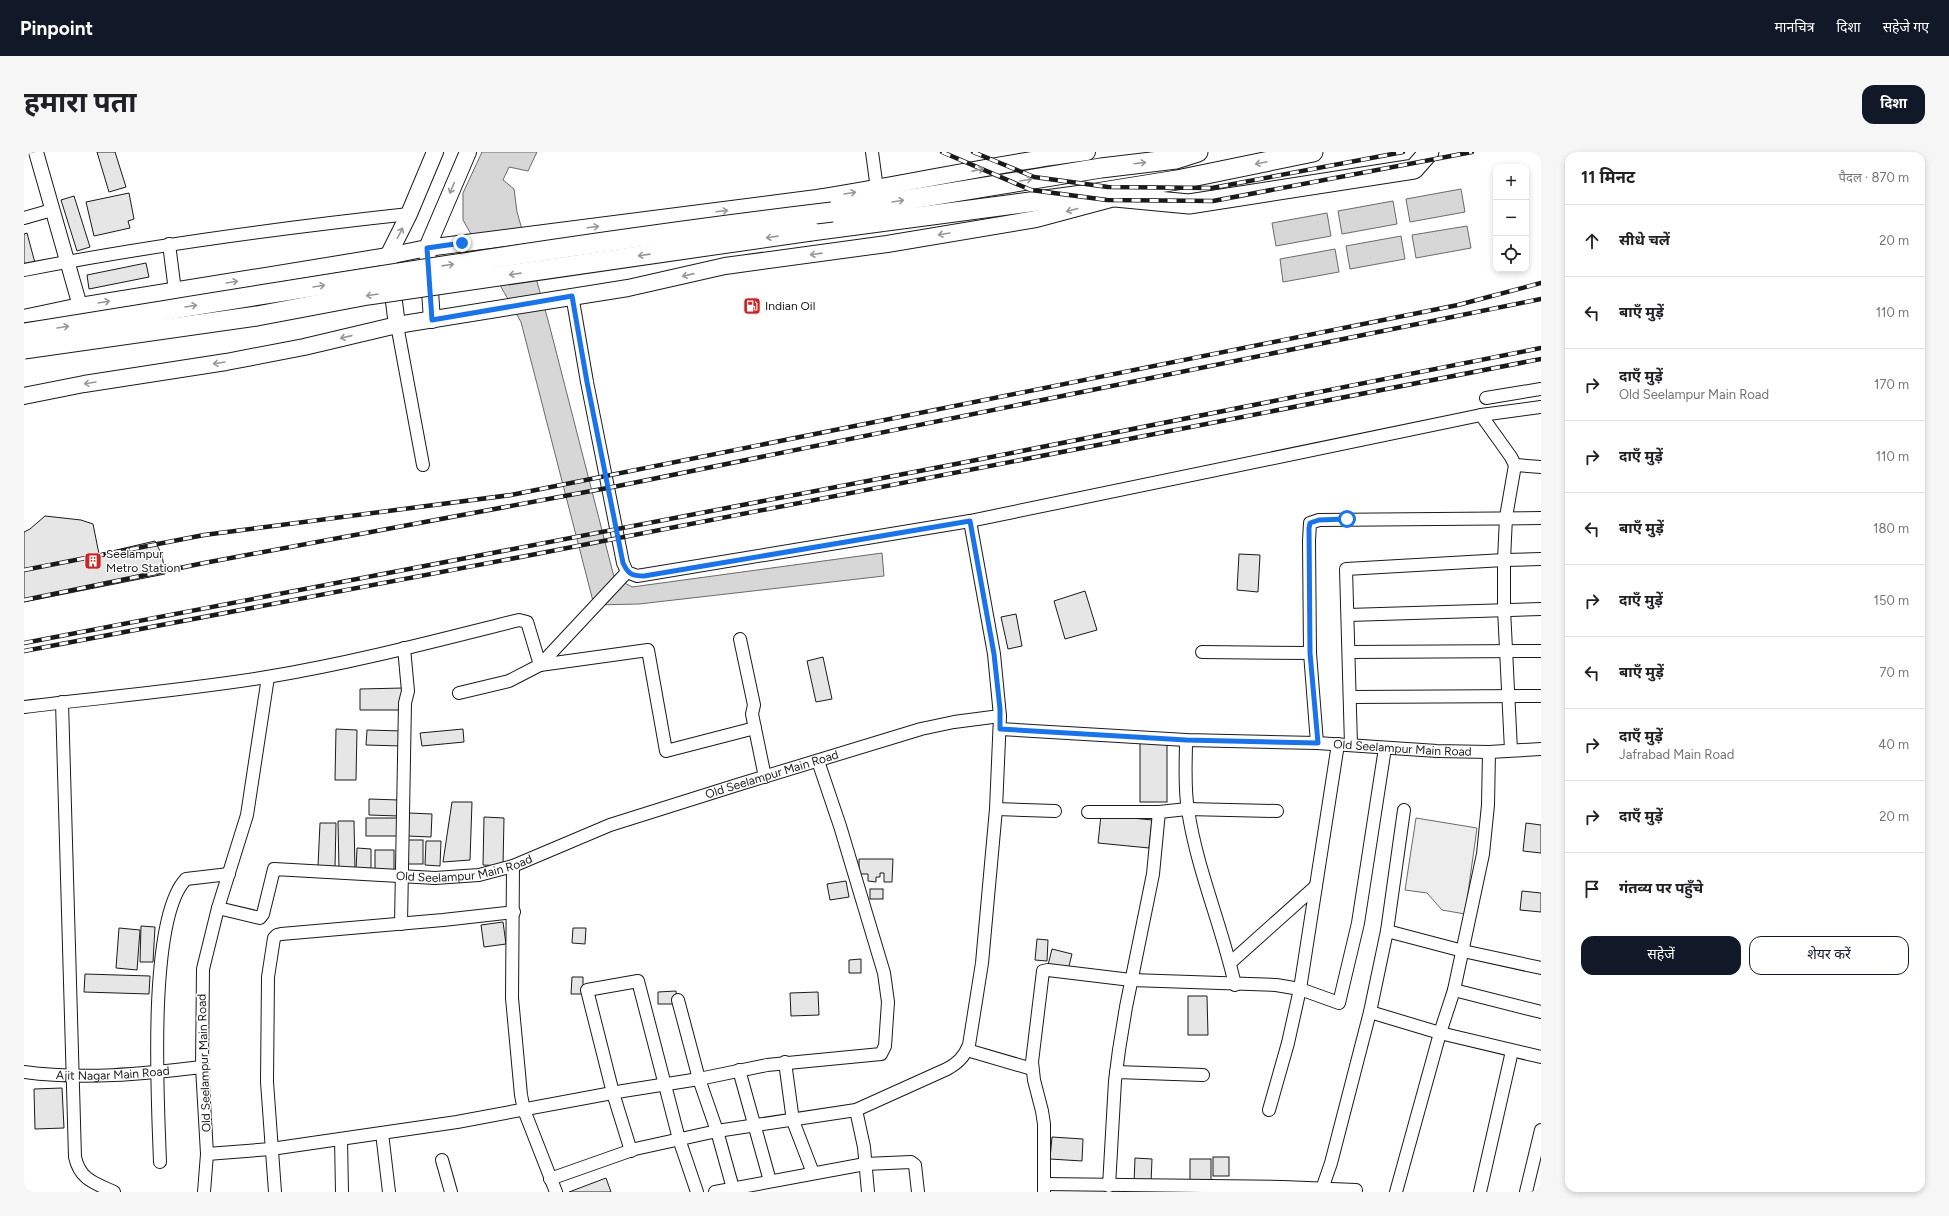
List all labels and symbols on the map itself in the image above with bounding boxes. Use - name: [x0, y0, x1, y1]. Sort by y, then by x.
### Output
- one-way arrow: [1133, 159, 1146, 167]
- one-way arrow: [1255, 159, 1268, 167]
- one-way arrow: [971, 166, 984, 174]
- one-way arrow: [1020, 176, 1033, 184]
- one-way arrow: [448, 181, 455, 193]
- one-way arrow: [843, 189, 856, 197]
- one-way arrow: [891, 197, 904, 205]
- one-way arrow: [1066, 206, 1079, 214]
- one-way arrow: [715, 207, 728, 214]
- one-way arrow: [586, 223, 599, 230]
- one-way arrow: [396, 227, 404, 239]
- one-way arrow: [938, 230, 951, 238]
- one-way arrow: [766, 233, 779, 241]
- route end: [453, 234, 471, 252]
- one-way arrow: [810, 250, 823, 258]
- one-way arrow: [638, 251, 651, 259]
- one-way arrow: [441, 261, 454, 269]
- one-way arrow: [509, 270, 522, 278]
- one-way arrow: [681, 272, 694, 279]
- one-way arrow: [225, 277, 238, 285]
- one-way arrow: [312, 282, 325, 290]
- one-way arrow: [366, 291, 379, 299]
- fuel station icon: Indian Oil: [742, 296, 762, 316]
- one-way arrow: [97, 298, 110, 306]
- place label: Indian Oil: [765, 299, 815, 313]
- one-way arrow: [184, 302, 197, 310]
- one-way arrow: [56, 323, 69, 331]
- one-way arrow: [340, 333, 353, 341]
- one-way arrow: [213, 359, 226, 367]
- one-way arrow: [84, 379, 97, 387]
- route start: [1338, 510, 1356, 528]
- place label: Seelampur Metro Station: [106, 547, 180, 575]
- building icon: Seelampur Metro Station: [83, 551, 103, 571]
- street label: Old Seelampur Main Road: [1333, 737, 1472, 759]
- street label: Old Seelampur Main Road: [704, 748, 840, 802]
- street label: Old Seelampur Main Road: [395, 852, 534, 885]
- street label: Old Seelampur Main Road: [195, 994, 213, 1132]
- street label: Ajit Nagar Main Road: [56, 1064, 170, 1083]

